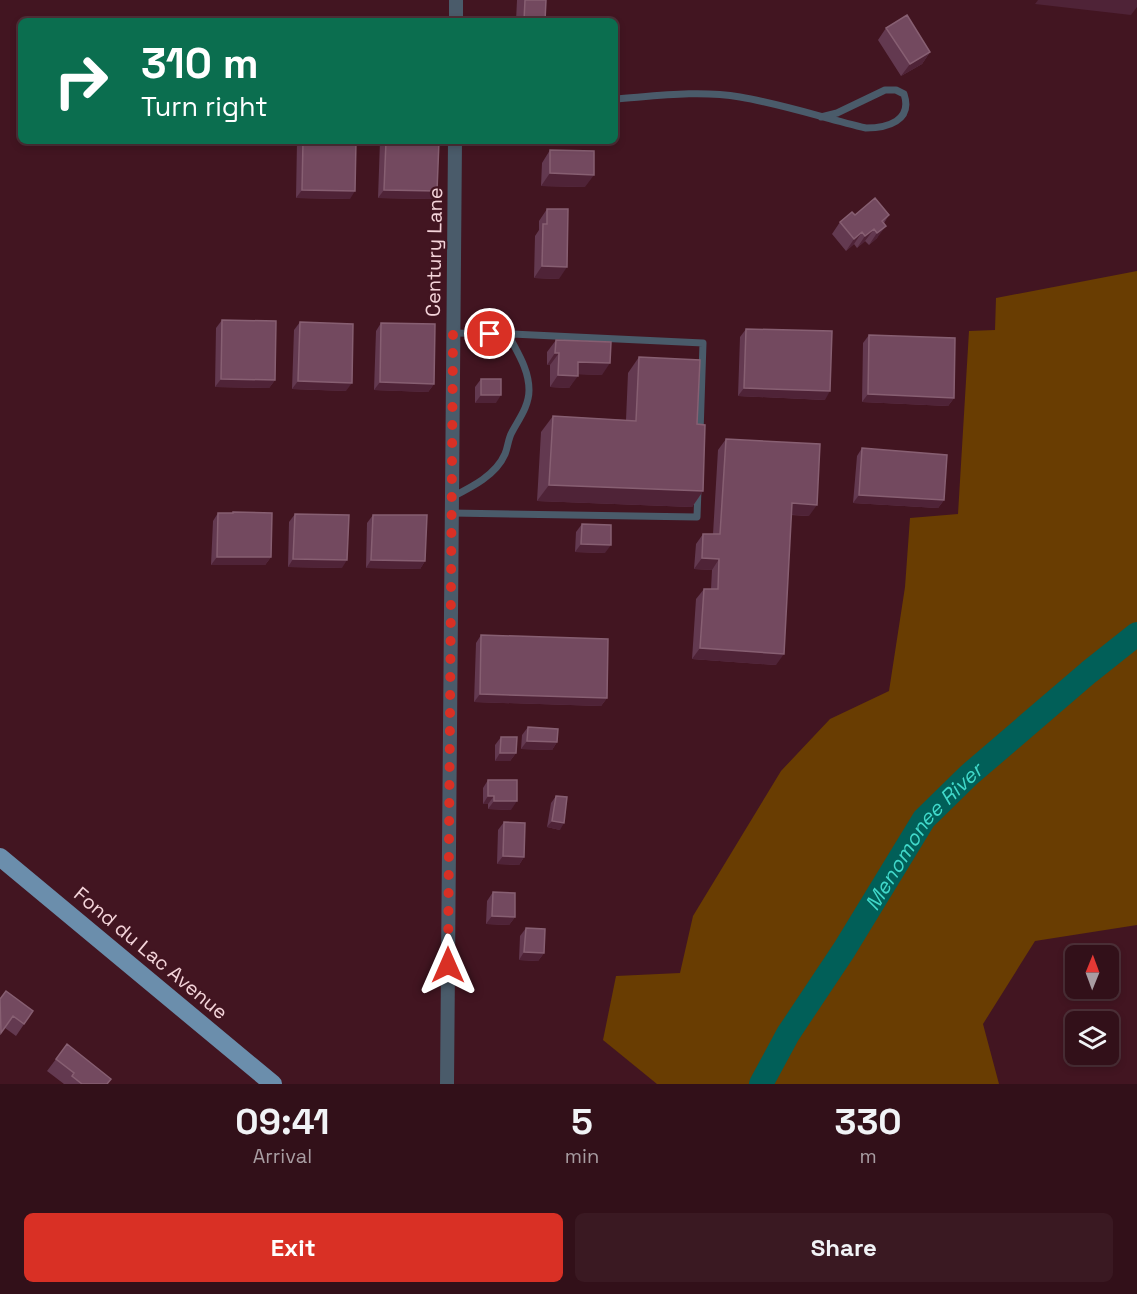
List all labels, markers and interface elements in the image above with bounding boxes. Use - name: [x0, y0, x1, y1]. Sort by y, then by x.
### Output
- text: 310 m: [141, 37, 259, 90]
- icon: right: [42, 42, 120, 120]
- text: Turn right: [141, 89, 268, 124]
- street label: Century Lane: [420, 187, 448, 317]
- pin: [464, 308, 515, 359]
- icon: arrive: [473, 317, 506, 350]
- water label: Menomonee River: [858, 755, 989, 915]
- street label: Fond du Lac Avenue: [69, 881, 233, 1025]
- position arrow: [416, 933, 480, 997]
- north arrow: [1065, 945, 1119, 999]
- map controls: [1065, 945, 1119, 1065]
- button: layers: [1065, 1011, 1119, 1065]
- text: 09:41: [235, 1099, 329, 1145]
- text: 5: [571, 1099, 593, 1145]
- text: 330: [835, 1099, 902, 1145]
- text: Arrival: [253, 1143, 312, 1169]
- text: min: [565, 1143, 599, 1169]
- text: m: [859, 1143, 877, 1169]
- button: Exit: [24, 1213, 563, 1282]
- button: Share: [575, 1213, 1113, 1282]

